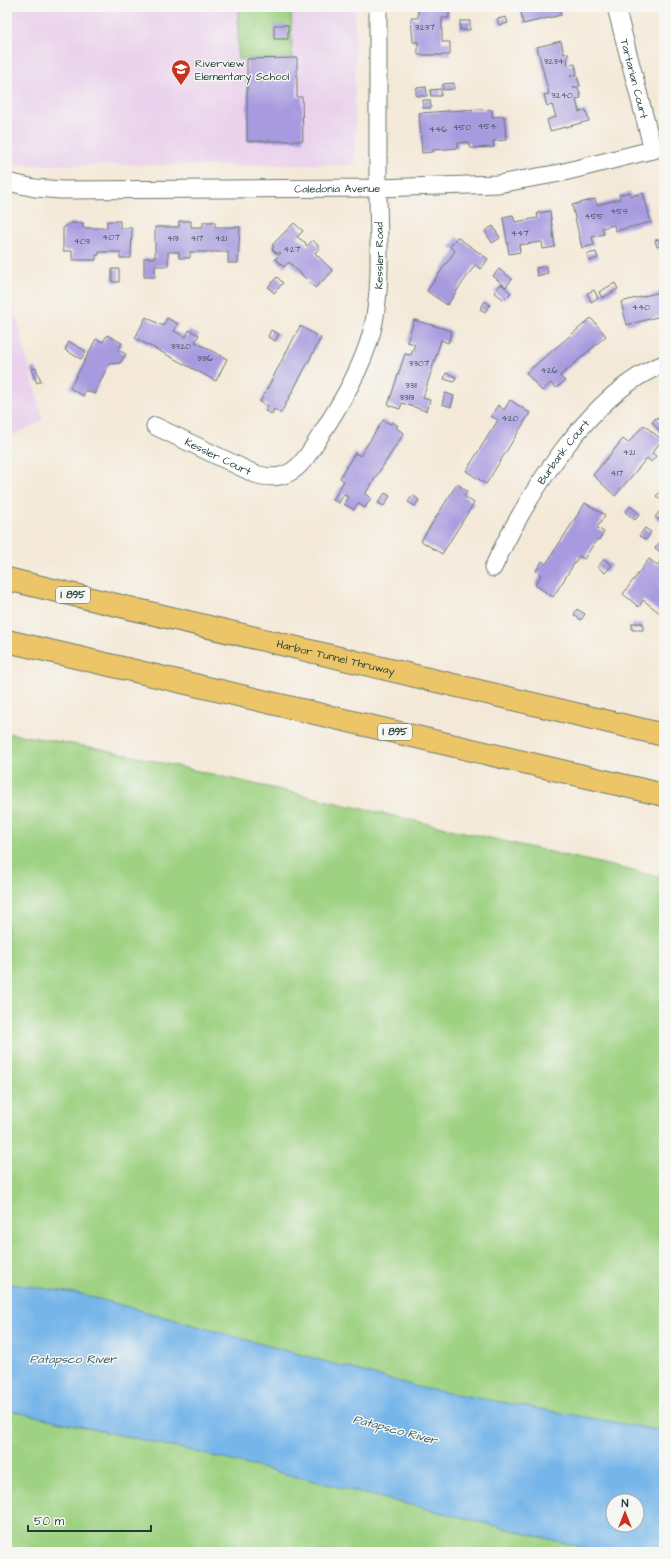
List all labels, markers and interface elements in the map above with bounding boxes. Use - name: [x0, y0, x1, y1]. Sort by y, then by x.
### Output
- house number: 3237: [415, 21, 435, 34]
- street label: Tartarian Court: [617, 37, 652, 121]
- house number: 3234: [544, 55, 564, 68]
- place label: Riverview Elementary School: [195, 56, 290, 85]
- school or university icon: Riverview Elementary School: [170, 58, 192, 86]
- house number: 3240: [551, 89, 573, 102]
- house number: 454: [478, 120, 496, 133]
- house number: 450: [453, 121, 471, 134]
- house number: 446: [429, 123, 447, 136]
- street label: Caledonia Avenue: [294, 180, 380, 196]
- house number: 459: [610, 205, 628, 218]
- house number: 455: [585, 210, 604, 223]
- street label: Kessler Road: [371, 221, 387, 290]
- house number: 447: [511, 227, 529, 240]
- house number: 407: [102, 231, 120, 244]
- house number: 413: [167, 232, 179, 245]
- house number: 417: [191, 232, 204, 245]
- house number: 421: [215, 232, 227, 245]
- house number: 403: [74, 235, 91, 248]
- house number: 427: [284, 243, 301, 256]
- house number: 440: [632, 301, 650, 314]
- house number: 3320: [171, 340, 191, 353]
- house number: 3316: [197, 352, 213, 365]
- house number: 3307: [409, 357, 430, 370]
- house number: 426: [541, 364, 558, 377]
- house number: 3311: [405, 379, 417, 392]
- house number: 3313: [400, 391, 415, 404]
- house number: 420: [502, 412, 519, 425]
- street label: Burbank Court: [533, 416, 593, 487]
- street label: Kessler Court: [182, 434, 254, 479]
- house number: 421: [623, 446, 635, 459]
- house number: 417: [611, 467, 624, 480]
- road number: I 895: [56, 587, 90, 603]
- street label: Harbor Tunnel Thruway: [275, 636, 397, 679]
- road number: I 895: [378, 724, 412, 740]
- water label: Patapsco River: [30, 1351, 118, 1368]
- water label: Patapsco River: [351, 1411, 440, 1450]
- north arrow: [605, 1493, 645, 1533]
- text: N: [622, 1496, 629, 1511]
- scale bar: [28, 1507, 151, 1533]
- text: 50 m: [34, 1513, 65, 1530]

